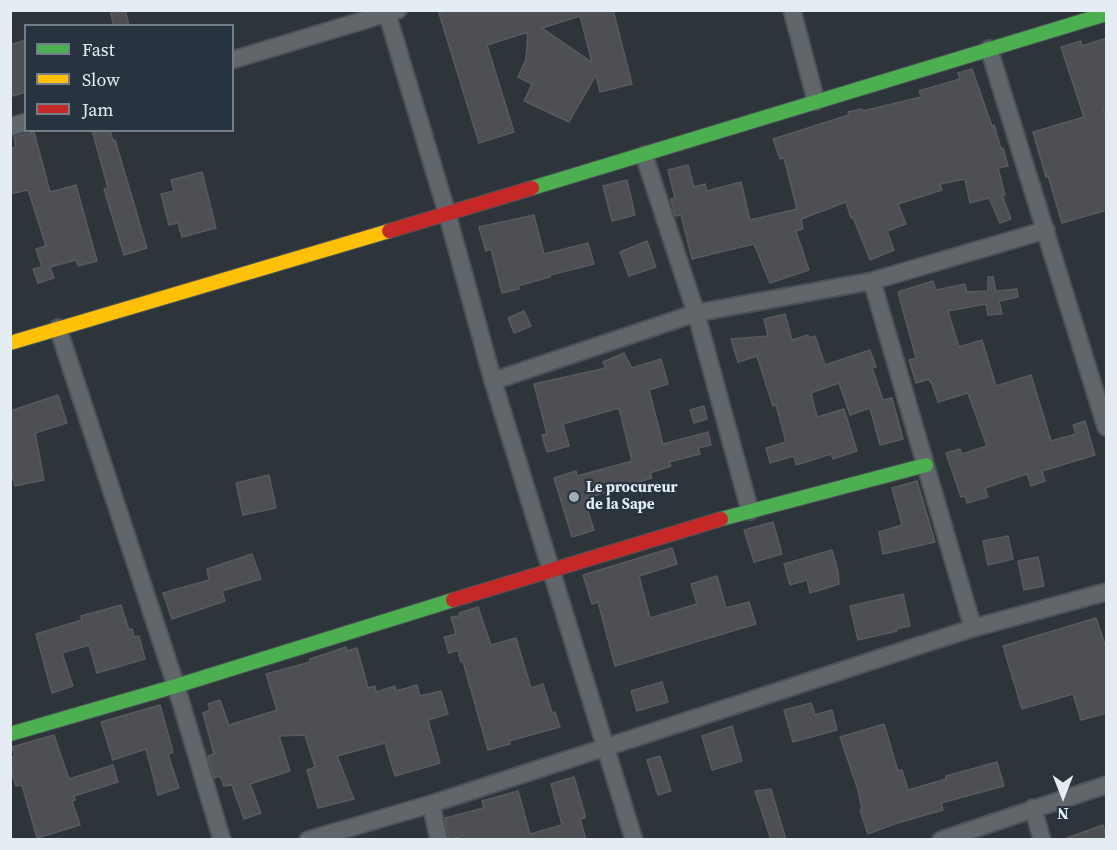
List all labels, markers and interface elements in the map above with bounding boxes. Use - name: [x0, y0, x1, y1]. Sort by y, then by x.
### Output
- legend: [24, 24, 234, 132]
- text: Fast: [82, 37, 115, 62]
- text: Slow: [82, 67, 120, 92]
- text: Jam: [82, 97, 114, 122]
- place label: Le procureur de la Sape: [586, 479, 677, 514]
- marker: Le procureur de la Sape: [567, 490, 581, 504]
- north arrow: [1033, 766, 1093, 826]
- text: N: [1057, 803, 1069, 825]

